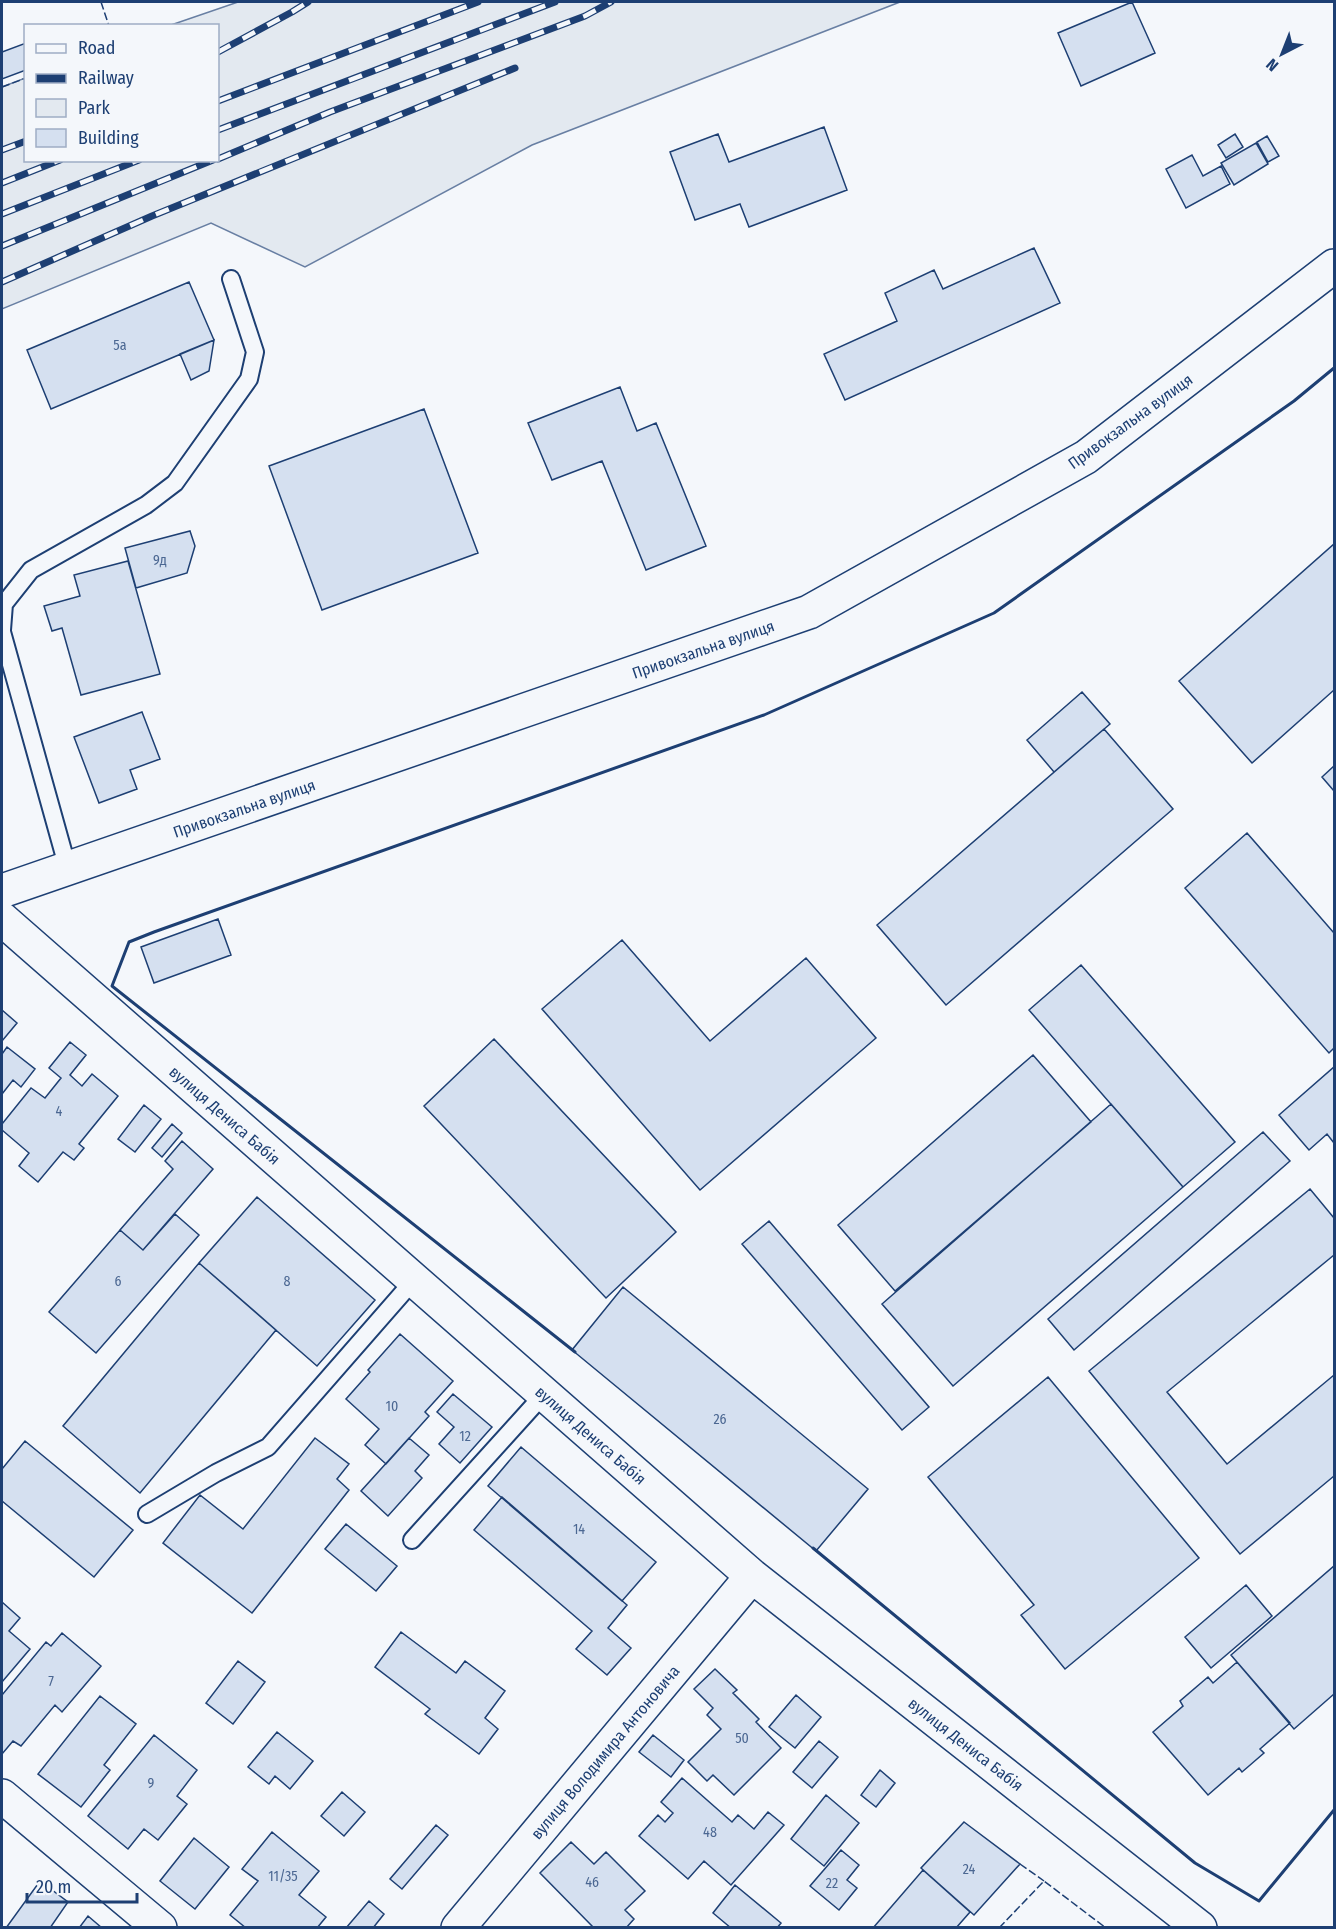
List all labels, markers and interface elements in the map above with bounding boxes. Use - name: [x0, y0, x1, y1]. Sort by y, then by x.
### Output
- legend: [24, 24, 219, 162]
- north arrow: [1252, 24, 1312, 84]
- text: Road: [78, 37, 115, 59]
- text: N: [1262, 55, 1282, 75]
- text: Railway: [78, 67, 134, 89]
- text: Park: [78, 97, 111, 119]
- text: Building: [78, 127, 139, 149]
- house number: 5а: [113, 337, 127, 354]
- street label: Привокзальна вулиця: [1064, 370, 1196, 473]
- house number: 9д: [153, 552, 167, 569]
- street label: Привокзальна вулиця: [630, 616, 777, 683]
- street label: Привокзальна вулиця: [171, 775, 318, 842]
- street label: вулиця Дениса Бабія: [165, 1062, 284, 1169]
- house number: 4: [56, 1103, 63, 1120]
- house number: 6: [115, 1273, 122, 1290]
- house number: 8: [284, 1273, 291, 1290]
- street label: вулиця Дениса Бабія: [531, 1382, 650, 1489]
- house number: 10: [386, 1398, 398, 1415]
- house number: 26: [713, 1411, 727, 1428]
- house number: 12: [459, 1428, 471, 1445]
- house number: 14: [573, 1521, 585, 1538]
- street label: вулиця Володимира Антоновича: [527, 1661, 684, 1843]
- house number: 7: [48, 1673, 54, 1690]
- street label: вулиця Дениса Бабія: [904, 1694, 1027, 1795]
- house number: 50: [735, 1730, 749, 1747]
- house number: 9: [148, 1775, 155, 1792]
- house number: 48: [703, 1824, 717, 1841]
- house number: 24: [963, 1861, 976, 1878]
- scale bar: [27, 1866, 136, 1904]
- house number: 11/35: [268, 1868, 298, 1885]
- house number: 46: [585, 1874, 599, 1891]
- house number: 22: [826, 1875, 838, 1892]
- text: 20 m: [36, 1876, 71, 1898]

